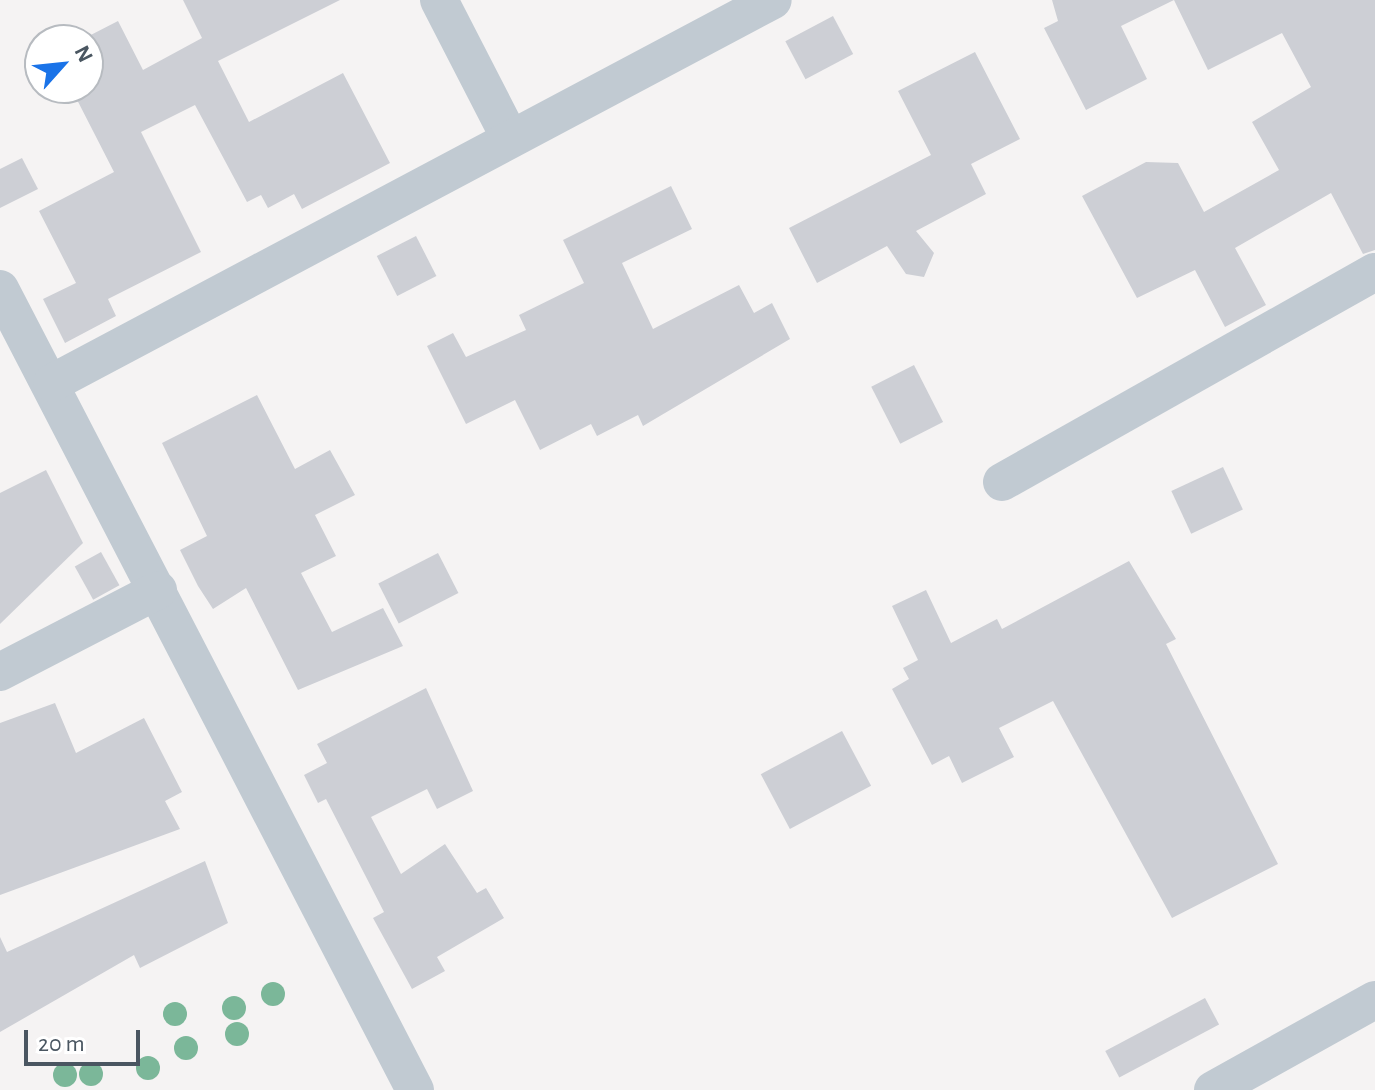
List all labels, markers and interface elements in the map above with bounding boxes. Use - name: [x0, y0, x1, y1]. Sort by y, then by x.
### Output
- north arrow: [24, 24, 104, 104]
- text: N: [70, 42, 97, 66]
- scale bar: [28, 1014, 144, 1064]
- text: 20 m: [38, 1032, 85, 1056]

